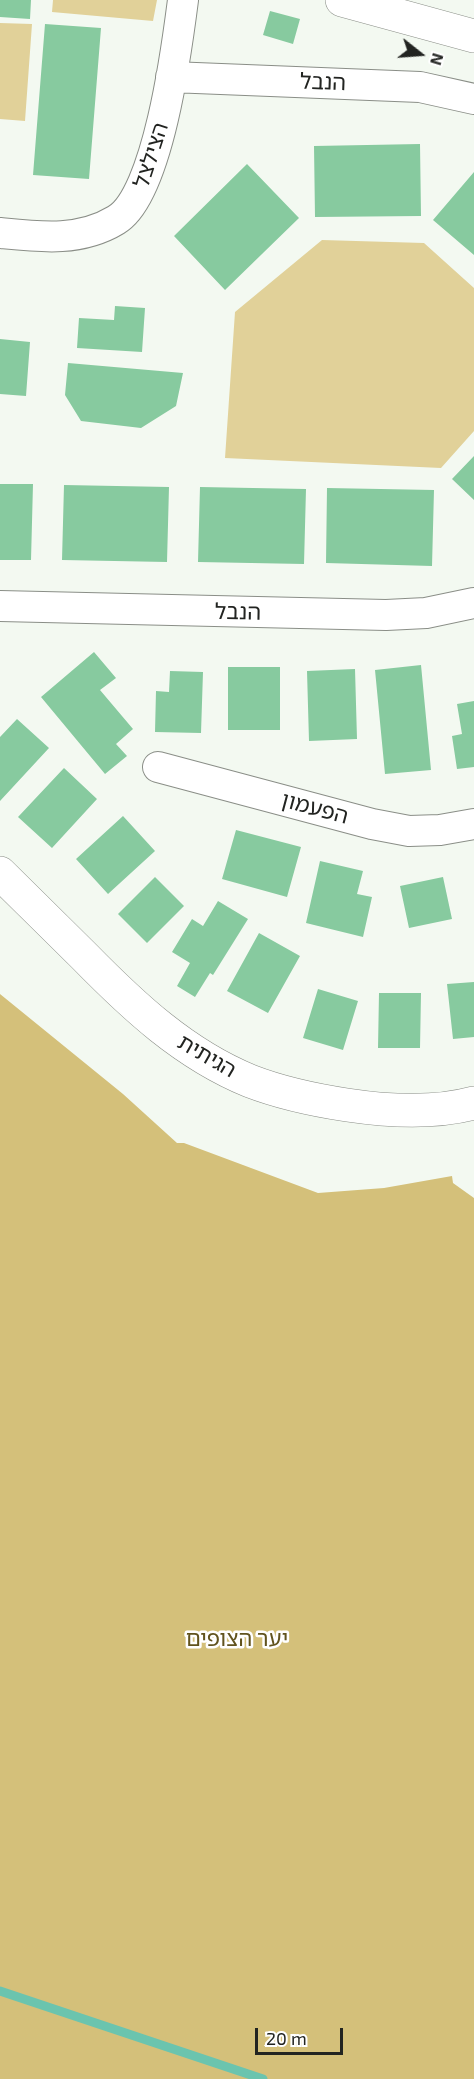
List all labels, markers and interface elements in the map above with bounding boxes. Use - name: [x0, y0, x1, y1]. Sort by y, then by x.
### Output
- north arrow: [390, 24, 450, 84]
- text: N: [427, 51, 448, 68]
- street label: הנבל: [299, 68, 347, 96]
- street label: הצילצל: [128, 119, 174, 191]
- street label: הנבל: [215, 598, 261, 626]
- street label: הפעמון: [279, 786, 351, 830]
- street label: הגיתית: [173, 1029, 241, 1083]
- park label: יער הצופים: [186, 1626, 288, 1652]
- scale bar: [258, 2016, 346, 2054]
- text: 20 m: [266, 2027, 307, 2049]

